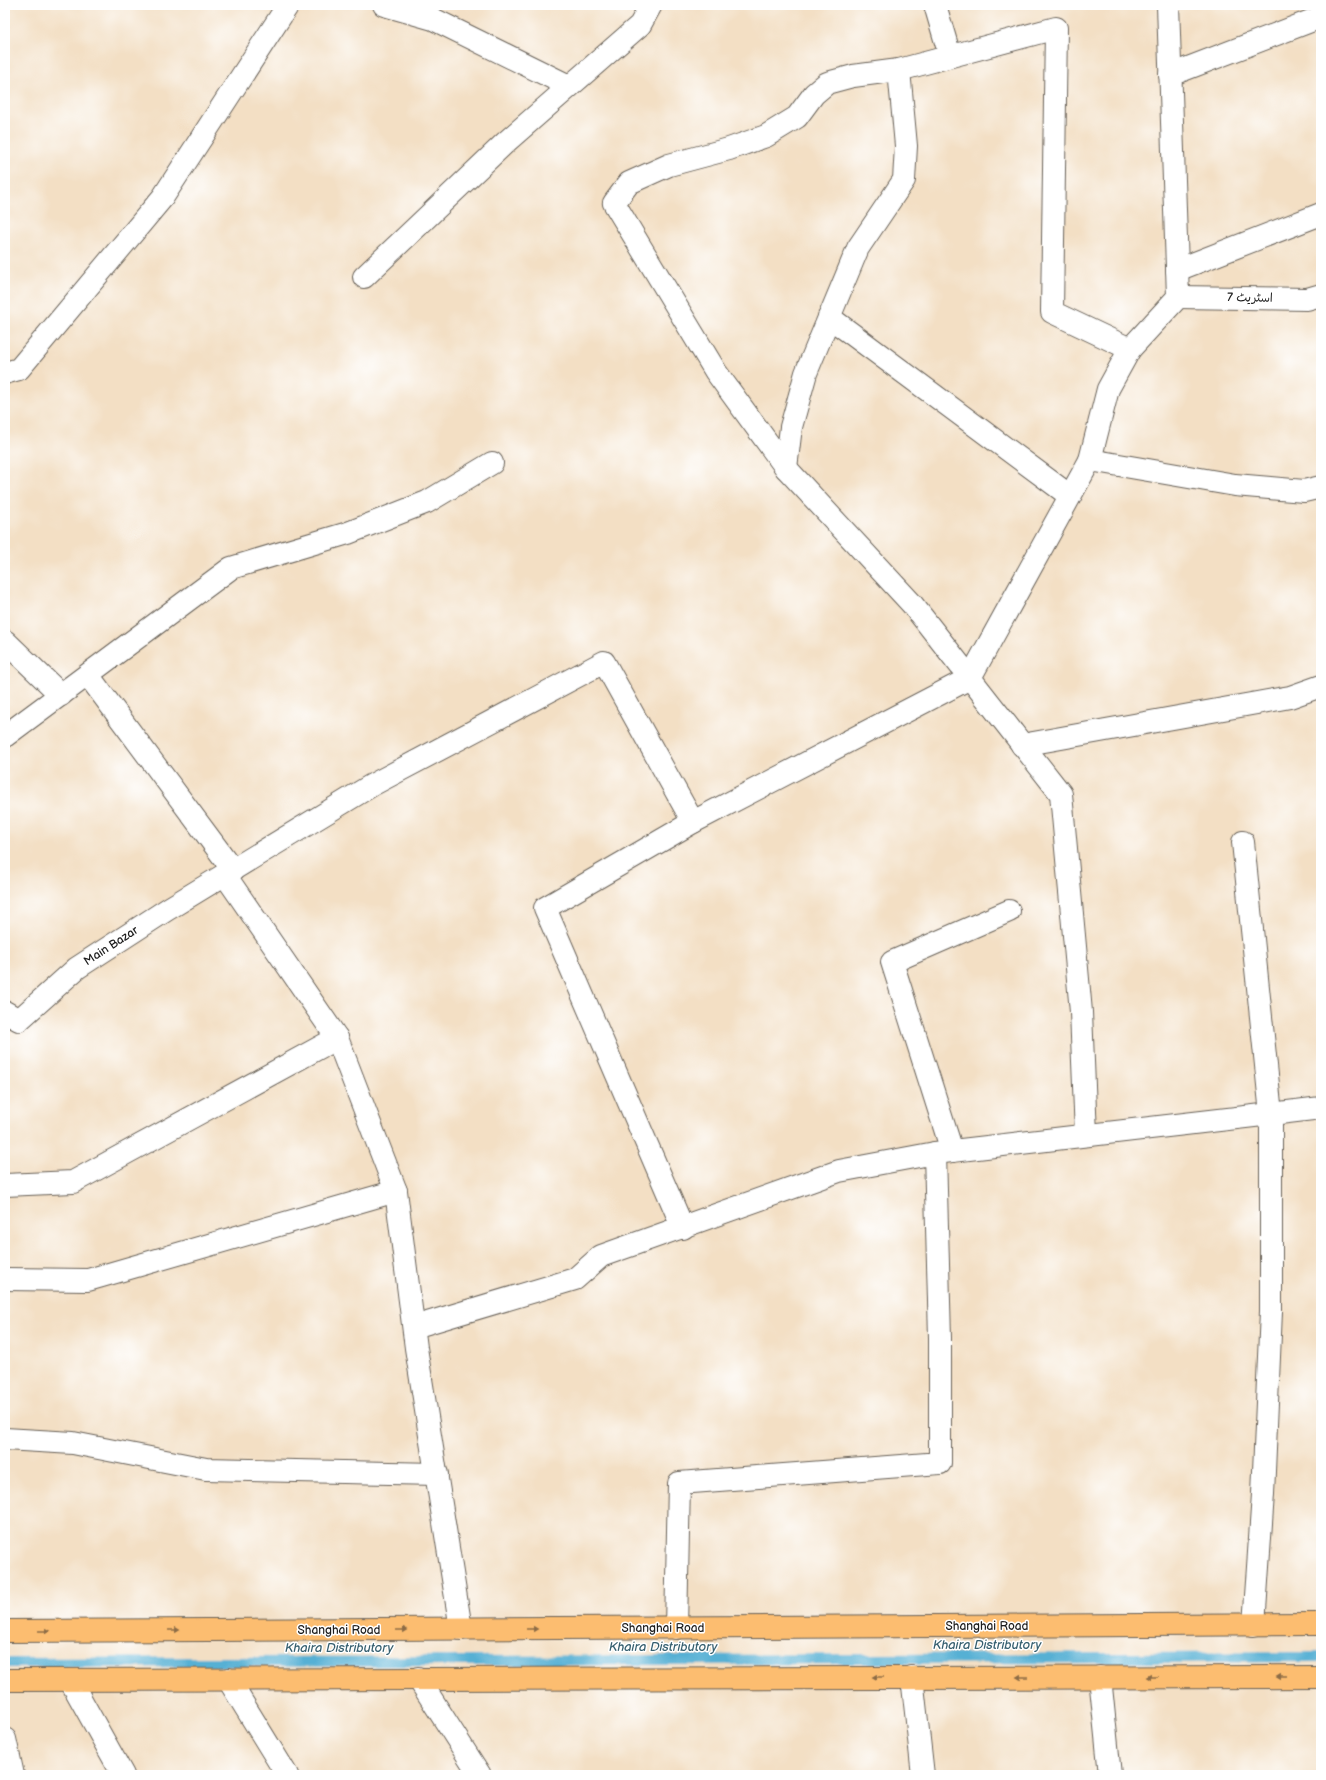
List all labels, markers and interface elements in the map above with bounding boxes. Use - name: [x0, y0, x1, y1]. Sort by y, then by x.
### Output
- street label: اسٹریٹ 7: [1227, 290, 1273, 306]
- street label: Main Bazar: [81, 923, 142, 969]
- street label: Shanghai Road: [946, 1619, 1029, 1634]
- street label: Shanghai Road: [622, 1621, 705, 1636]
- street label: Shanghai Road: [298, 1623, 381, 1638]
- one-way arrow: [396, 1626, 408, 1633]
- one-way arrow: [526, 1626, 539, 1632]
- one-way arrow: [168, 1627, 181, 1633]
- one-way arrow: [38, 1628, 51, 1634]
- water label: Khaira Distributory: [933, 1637, 1042, 1653]
- water label: Khaira Distributory: [609, 1639, 718, 1655]
- water label: Khaira Distributory: [285, 1640, 394, 1656]
- one-way arrow: [871, 1674, 884, 1680]
- one-way arrow: [1015, 1674, 1028, 1680]
- one-way arrow: [1145, 1674, 1158, 1680]
- one-way arrow: [1275, 1674, 1288, 1680]

